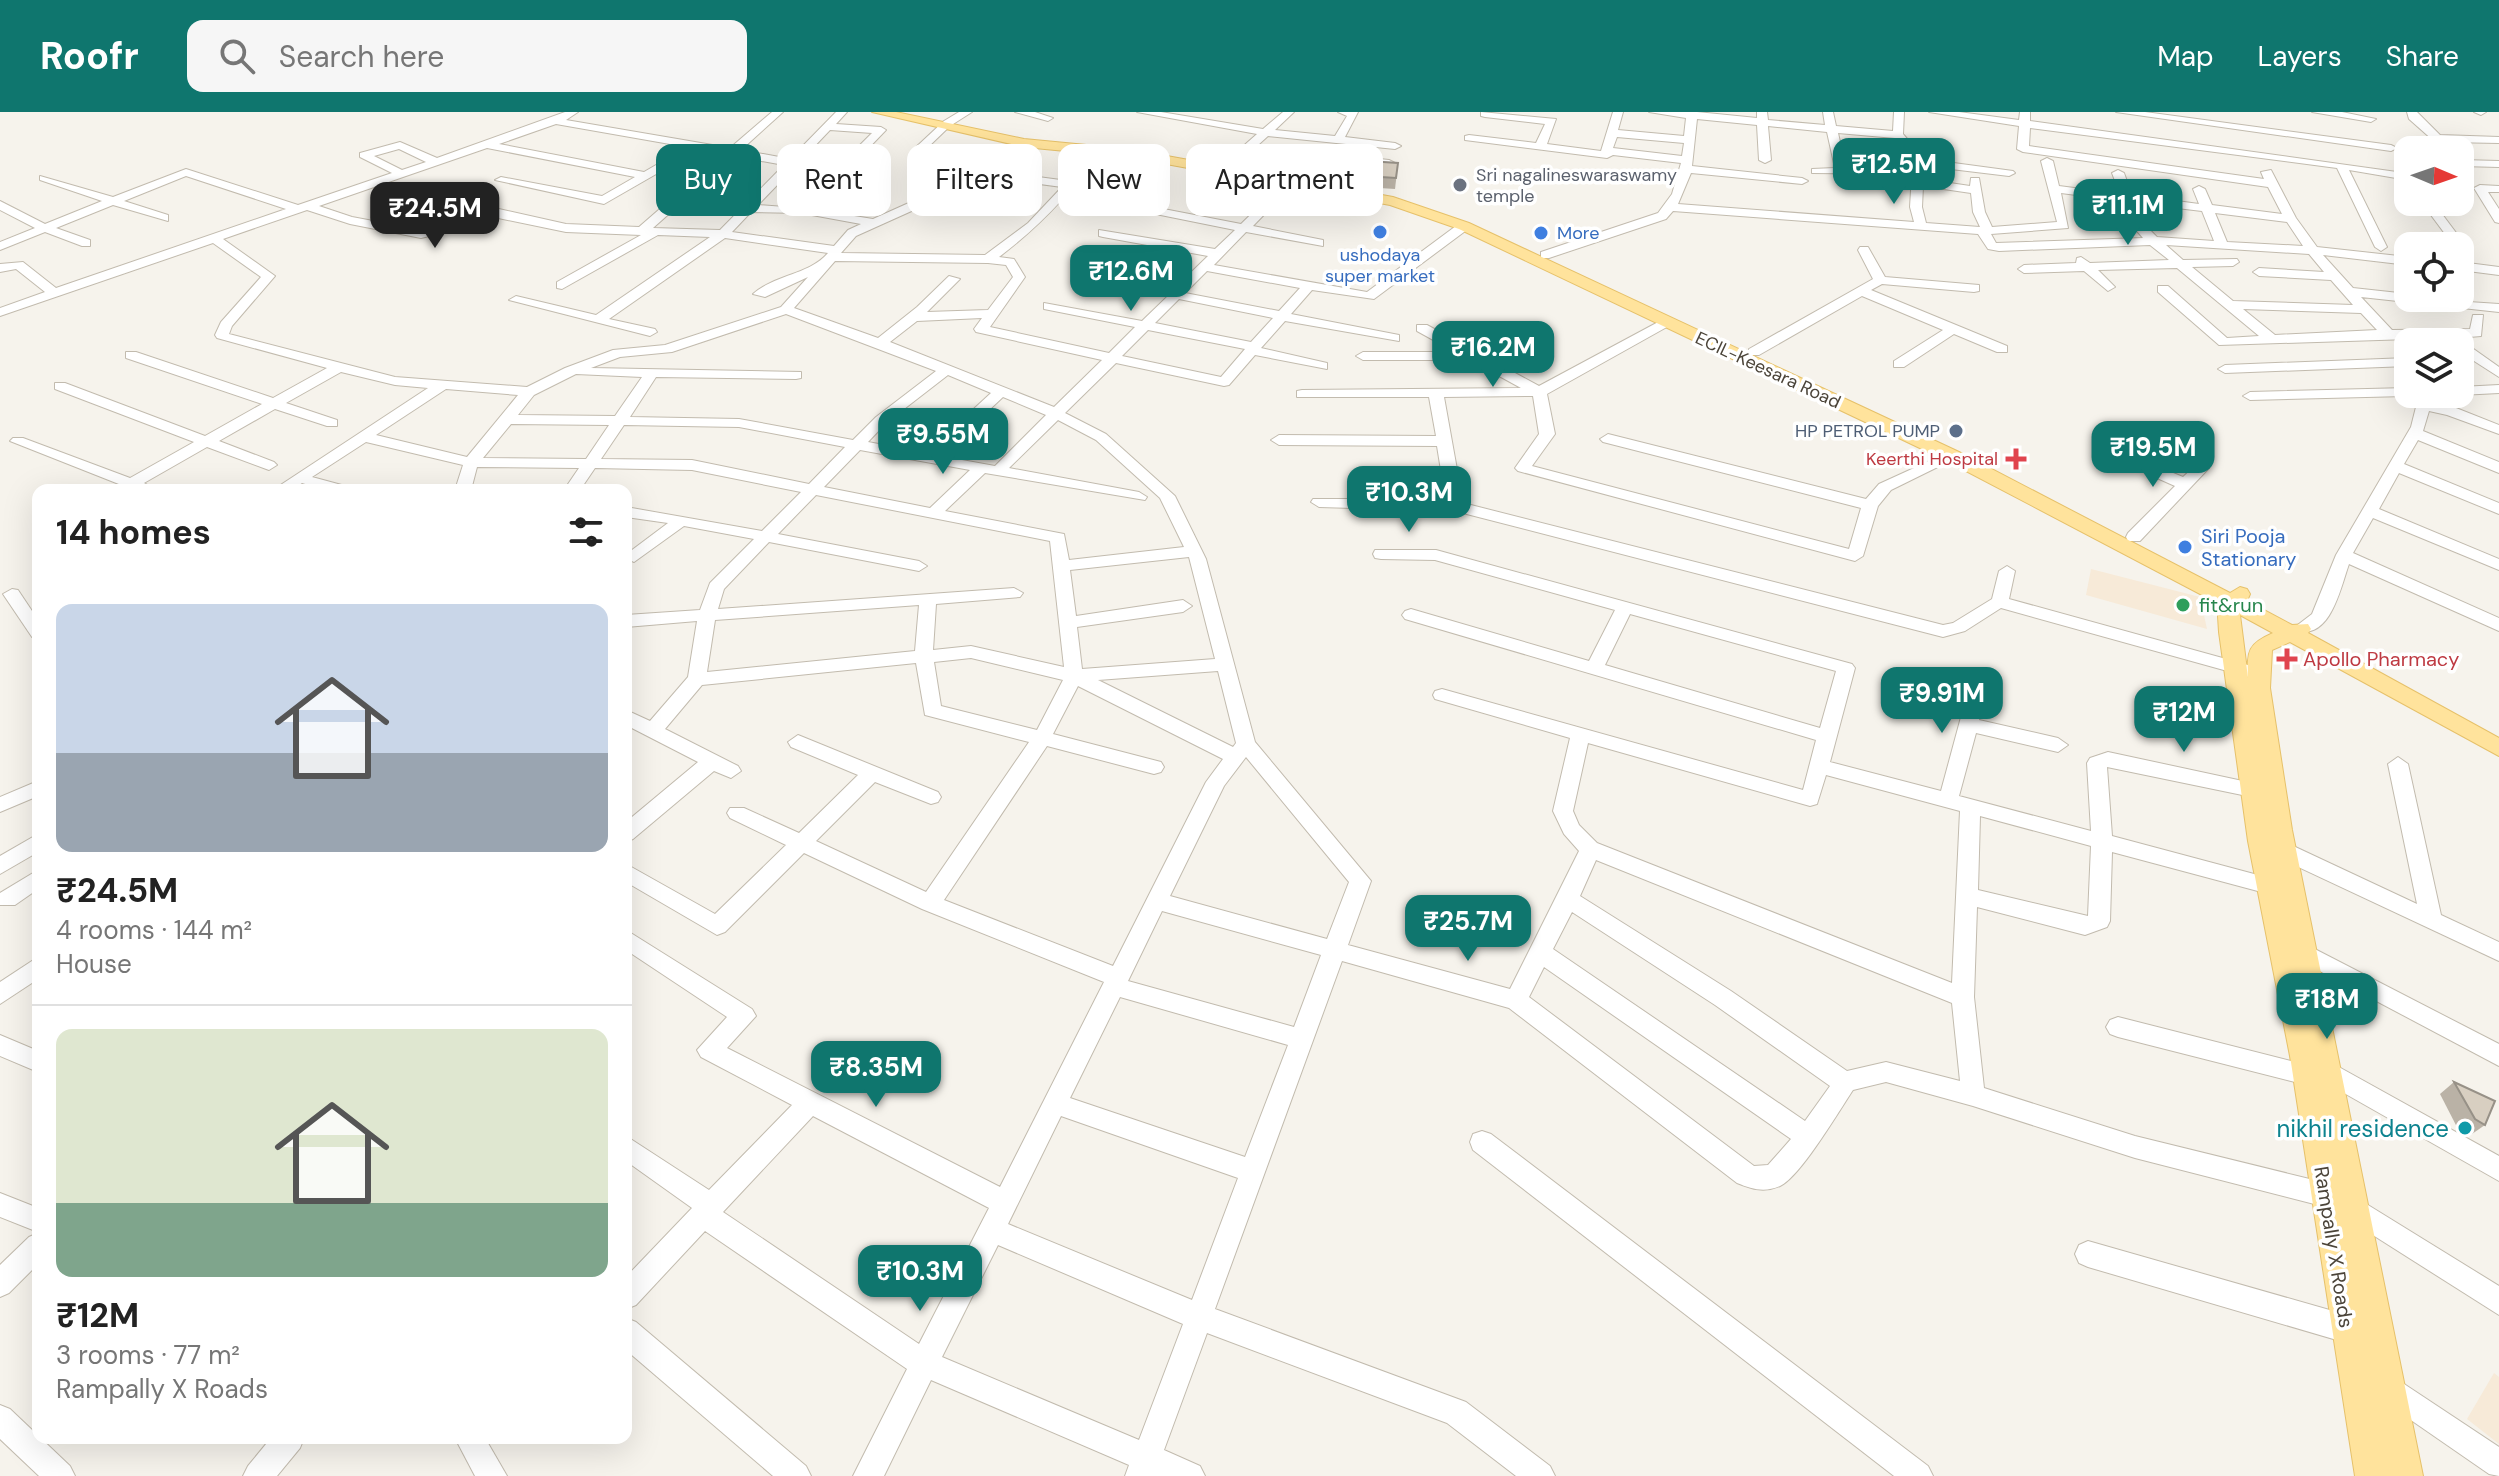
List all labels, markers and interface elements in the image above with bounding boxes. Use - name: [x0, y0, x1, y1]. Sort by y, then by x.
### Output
- search box: [187, 20, 747, 92]
- text: Roofr: [40, 31, 139, 81]
- icon: search: [215, 34, 259, 78]
- text: Search here: [279, 37, 444, 76]
- text: Map: [2157, 38, 2214, 75]
- text: Layers: [2258, 38, 2342, 75]
- text: Share: [2386, 38, 2459, 75]
- north arrow: [2394, 136, 2474, 216]
- map controls: [2394, 136, 2474, 408]
- pin: ₹12.5M: [1829, 138, 1959, 206]
- chip: Buy: [656, 144, 761, 216]
- chip: Rent: [777, 144, 891, 216]
- chip: Filters: [907, 144, 1042, 216]
- chip: New: [1058, 144, 1170, 216]
- chip: Apartment: [1186, 144, 1383, 216]
- text: ₹12.5M: [1851, 147, 1937, 181]
- place label: Sri nagalineswaraswamy temple: [1476, 163, 1677, 208]
- marker: Sri nagalineswaraswamy temple: [1451, 176, 1469, 194]
- pin: ₹11.1M: [2063, 179, 2193, 247]
- pin: ₹24.5M: [370, 182, 500, 250]
- text: ₹11.1M: [2091, 188, 2165, 222]
- text: ₹24.5M: [388, 191, 482, 225]
- place label: More: [1557, 221, 1599, 245]
- marker: ushodaya super market: [1371, 223, 1389, 241]
- marker: More: [1532, 224, 1550, 242]
- button: locate: [2394, 232, 2474, 312]
- place label: ushodaya super market: [1325, 243, 1435, 288]
- pin: ₹12.6M: [1066, 245, 1196, 313]
- text: ₹12.6M: [1088, 254, 1174, 288]
- pin: ₹16.2M: [1428, 321, 1558, 389]
- street label: ECIL-Keesara Road: [1692, 326, 1844, 414]
- button: layers: [2394, 328, 2474, 408]
- text: ₹16.2M: [1450, 330, 1536, 364]
- pin: ₹9.55M: [878, 408, 1008, 476]
- text: ₹9.55M: [896, 417, 990, 451]
- place label: HP PETROL PUMP: [1795, 419, 1940, 443]
- pin: ₹19.5M: [2088, 421, 2218, 489]
- marker: HP PETROL PUMP: [1947, 422, 1965, 440]
- text: ₹19.5M: [2110, 430, 2196, 464]
- place label: Keerthi Hospital: [1866, 447, 1998, 471]
- marker: Keerthi Hospital: [2005, 448, 2027, 470]
- pin: ₹10.3M: [1344, 466, 1474, 534]
- text: ₹10.3M: [1365, 475, 1453, 509]
- text: 14 homes: [56, 510, 211, 555]
- icon: filters: [564, 510, 608, 554]
- place label: Siri Pooja Stationary: [2201, 523, 2296, 572]
- marker: Siri Pooja Stationary: [2176, 538, 2194, 556]
- place label: fit&run: [2199, 592, 2263, 618]
- marker: fit&run: [2174, 596, 2192, 614]
- place label: Apollo Pharmacy: [2303, 646, 2459, 672]
- marker: Apollo Pharmacy: [2278, 650, 2296, 668]
- icon: home: [260, 656, 404, 800]
- pin: ₹9.91M: [1877, 667, 2007, 735]
- text: ₹9.91M: [1899, 676, 1985, 710]
- pin: ₹12M: [2137, 686, 2231, 754]
- text: ₹12M: [2152, 695, 2216, 729]
- text: ₹24.5M: [56, 868, 178, 913]
- pin: ₹25.7M: [1403, 895, 1533, 963]
- text: ₹25.7M: [1423, 904, 1513, 938]
- text: 4 rooms · 144 m²: [56, 913, 252, 947]
- text: House: [56, 947, 132, 981]
- pin: ₹18M: [2280, 973, 2374, 1041]
- text: ₹18M: [2295, 982, 2359, 1016]
- pin: ₹8.35M: [811, 1041, 941, 1109]
- text: ₹8.35M: [829, 1050, 923, 1084]
- icon: home: [260, 1081, 404, 1225]
- place label: nikhil residence: [2276, 1113, 2449, 1144]
- marker: nikhil residence: [2456, 1119, 2474, 1137]
- street label: Rampally X Roads: [2308, 1164, 2360, 1330]
- pin: ₹10.3M: [855, 1245, 985, 1313]
- text: ₹10.3M: [876, 1254, 964, 1288]
- text: ₹12M: [56, 1293, 139, 1338]
- text: 3 rooms · 77 m²: [56, 1338, 240, 1372]
- text: Rampally X Roads: [56, 1372, 268, 1406]

